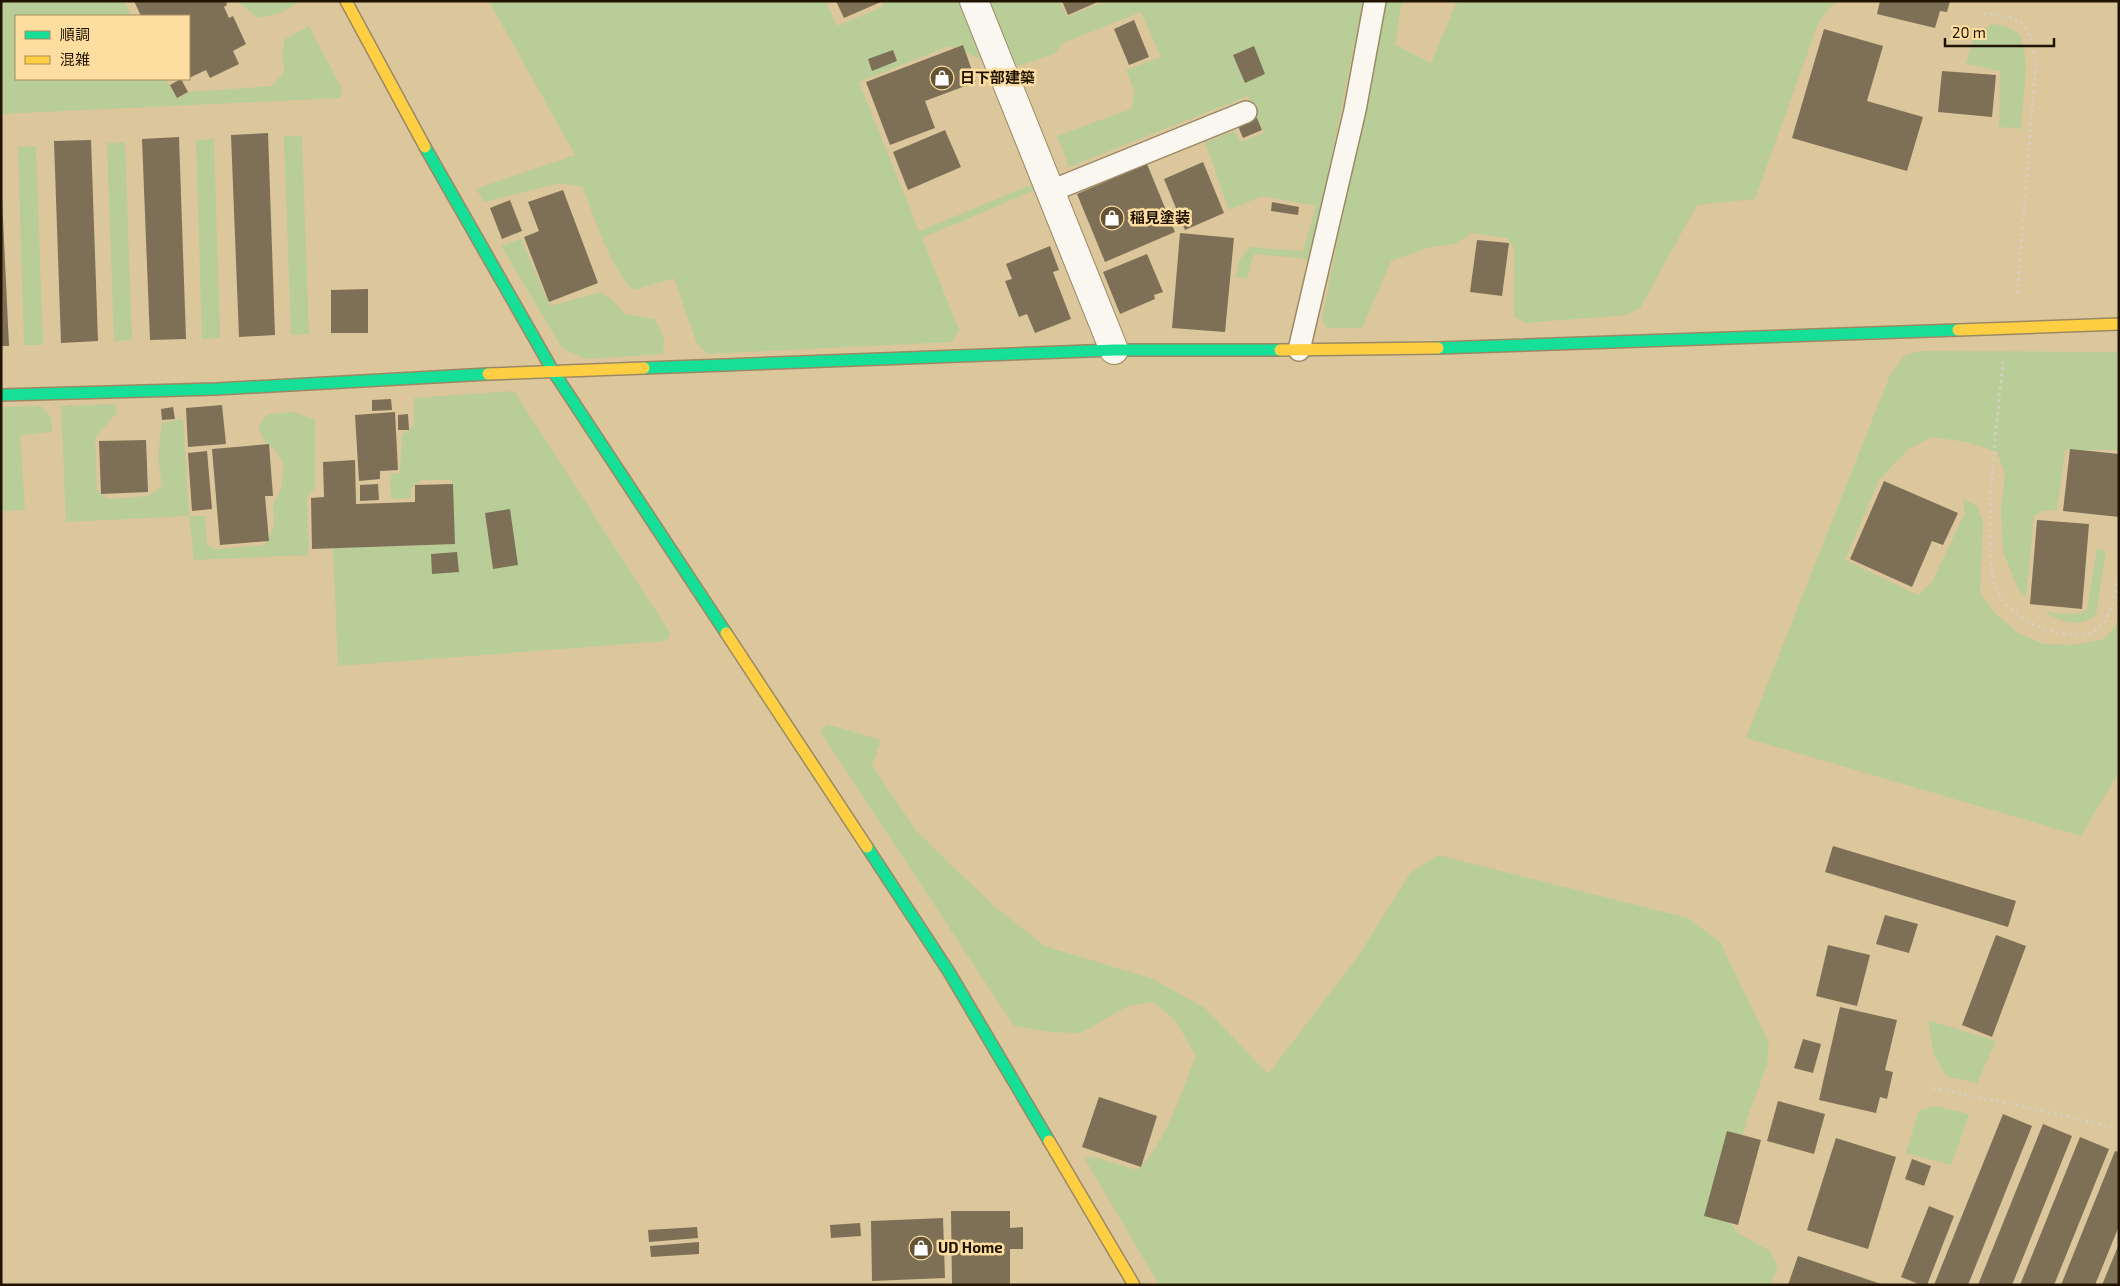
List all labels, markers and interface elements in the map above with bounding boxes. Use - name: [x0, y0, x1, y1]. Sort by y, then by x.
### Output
- legend: [15, 15, 190, 80]
- scale bar: [1945, 15, 2054, 47]
- text: 20 m: [1952, 23, 1986, 41]
- text: 順調: [60, 25, 90, 43]
- text: 混雑: [60, 50, 90, 68]
- shop icon: 日下部建築: [929, 65, 955, 91]
- place label: 日下部建築: [960, 68, 1035, 86]
- shop icon: 稲見塗装: [1099, 205, 1125, 231]
- place label: 稲見塗装: [1130, 208, 1190, 226]
- shop icon: UD Home: [908, 1235, 934, 1261]
- place label: UD Home: [938, 1238, 1003, 1256]

